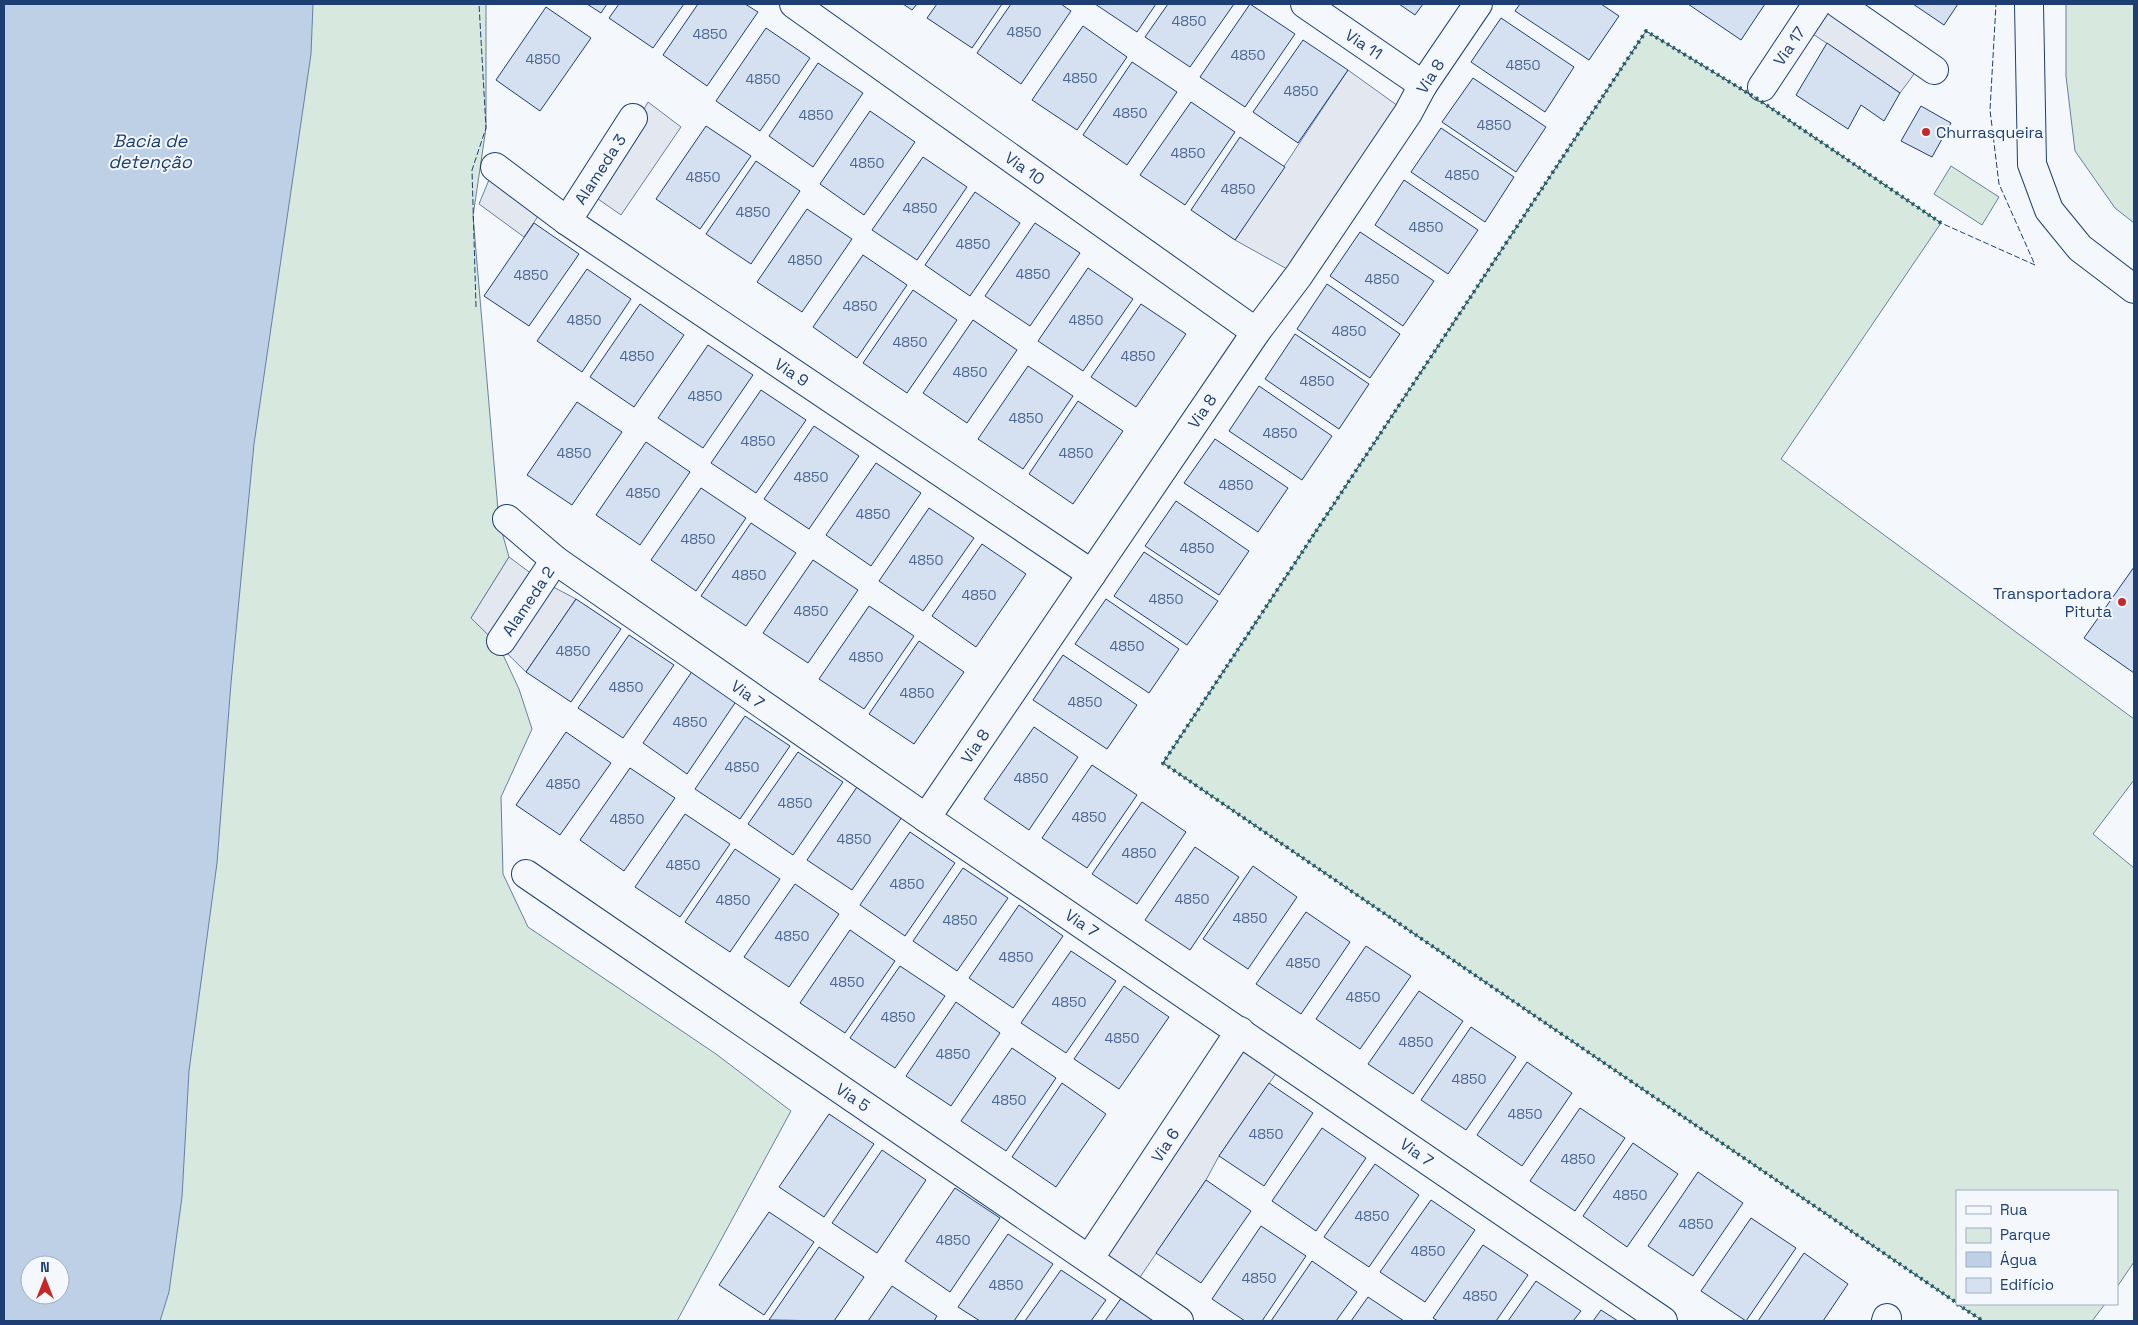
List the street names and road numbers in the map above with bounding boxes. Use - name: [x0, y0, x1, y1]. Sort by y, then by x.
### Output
- street label: Via 17: [1769, 23, 1810, 70]
- street label: Via 11: [1341, 24, 1386, 64]
- street label: Via 8: [1412, 55, 1449, 98]
- street label: Alameda 3: [570, 130, 631, 208]
- street label: Via 10: [1001, 147, 1049, 190]
- street label: Via 9: [771, 353, 813, 391]
- street label: Via 8: [1183, 390, 1222, 433]
- street label: Alameda 2: [497, 562, 559, 640]
- street label: Via 7: [727, 675, 769, 713]
- street label: Via 8: [956, 725, 995, 768]
- street label: Via 7: [1061, 905, 1103, 942]
- street label: Via 5: [832, 1078, 874, 1116]
- street label: Via 6: [1147, 1124, 1184, 1166]
- street label: Via 7: [1396, 1133, 1438, 1171]

